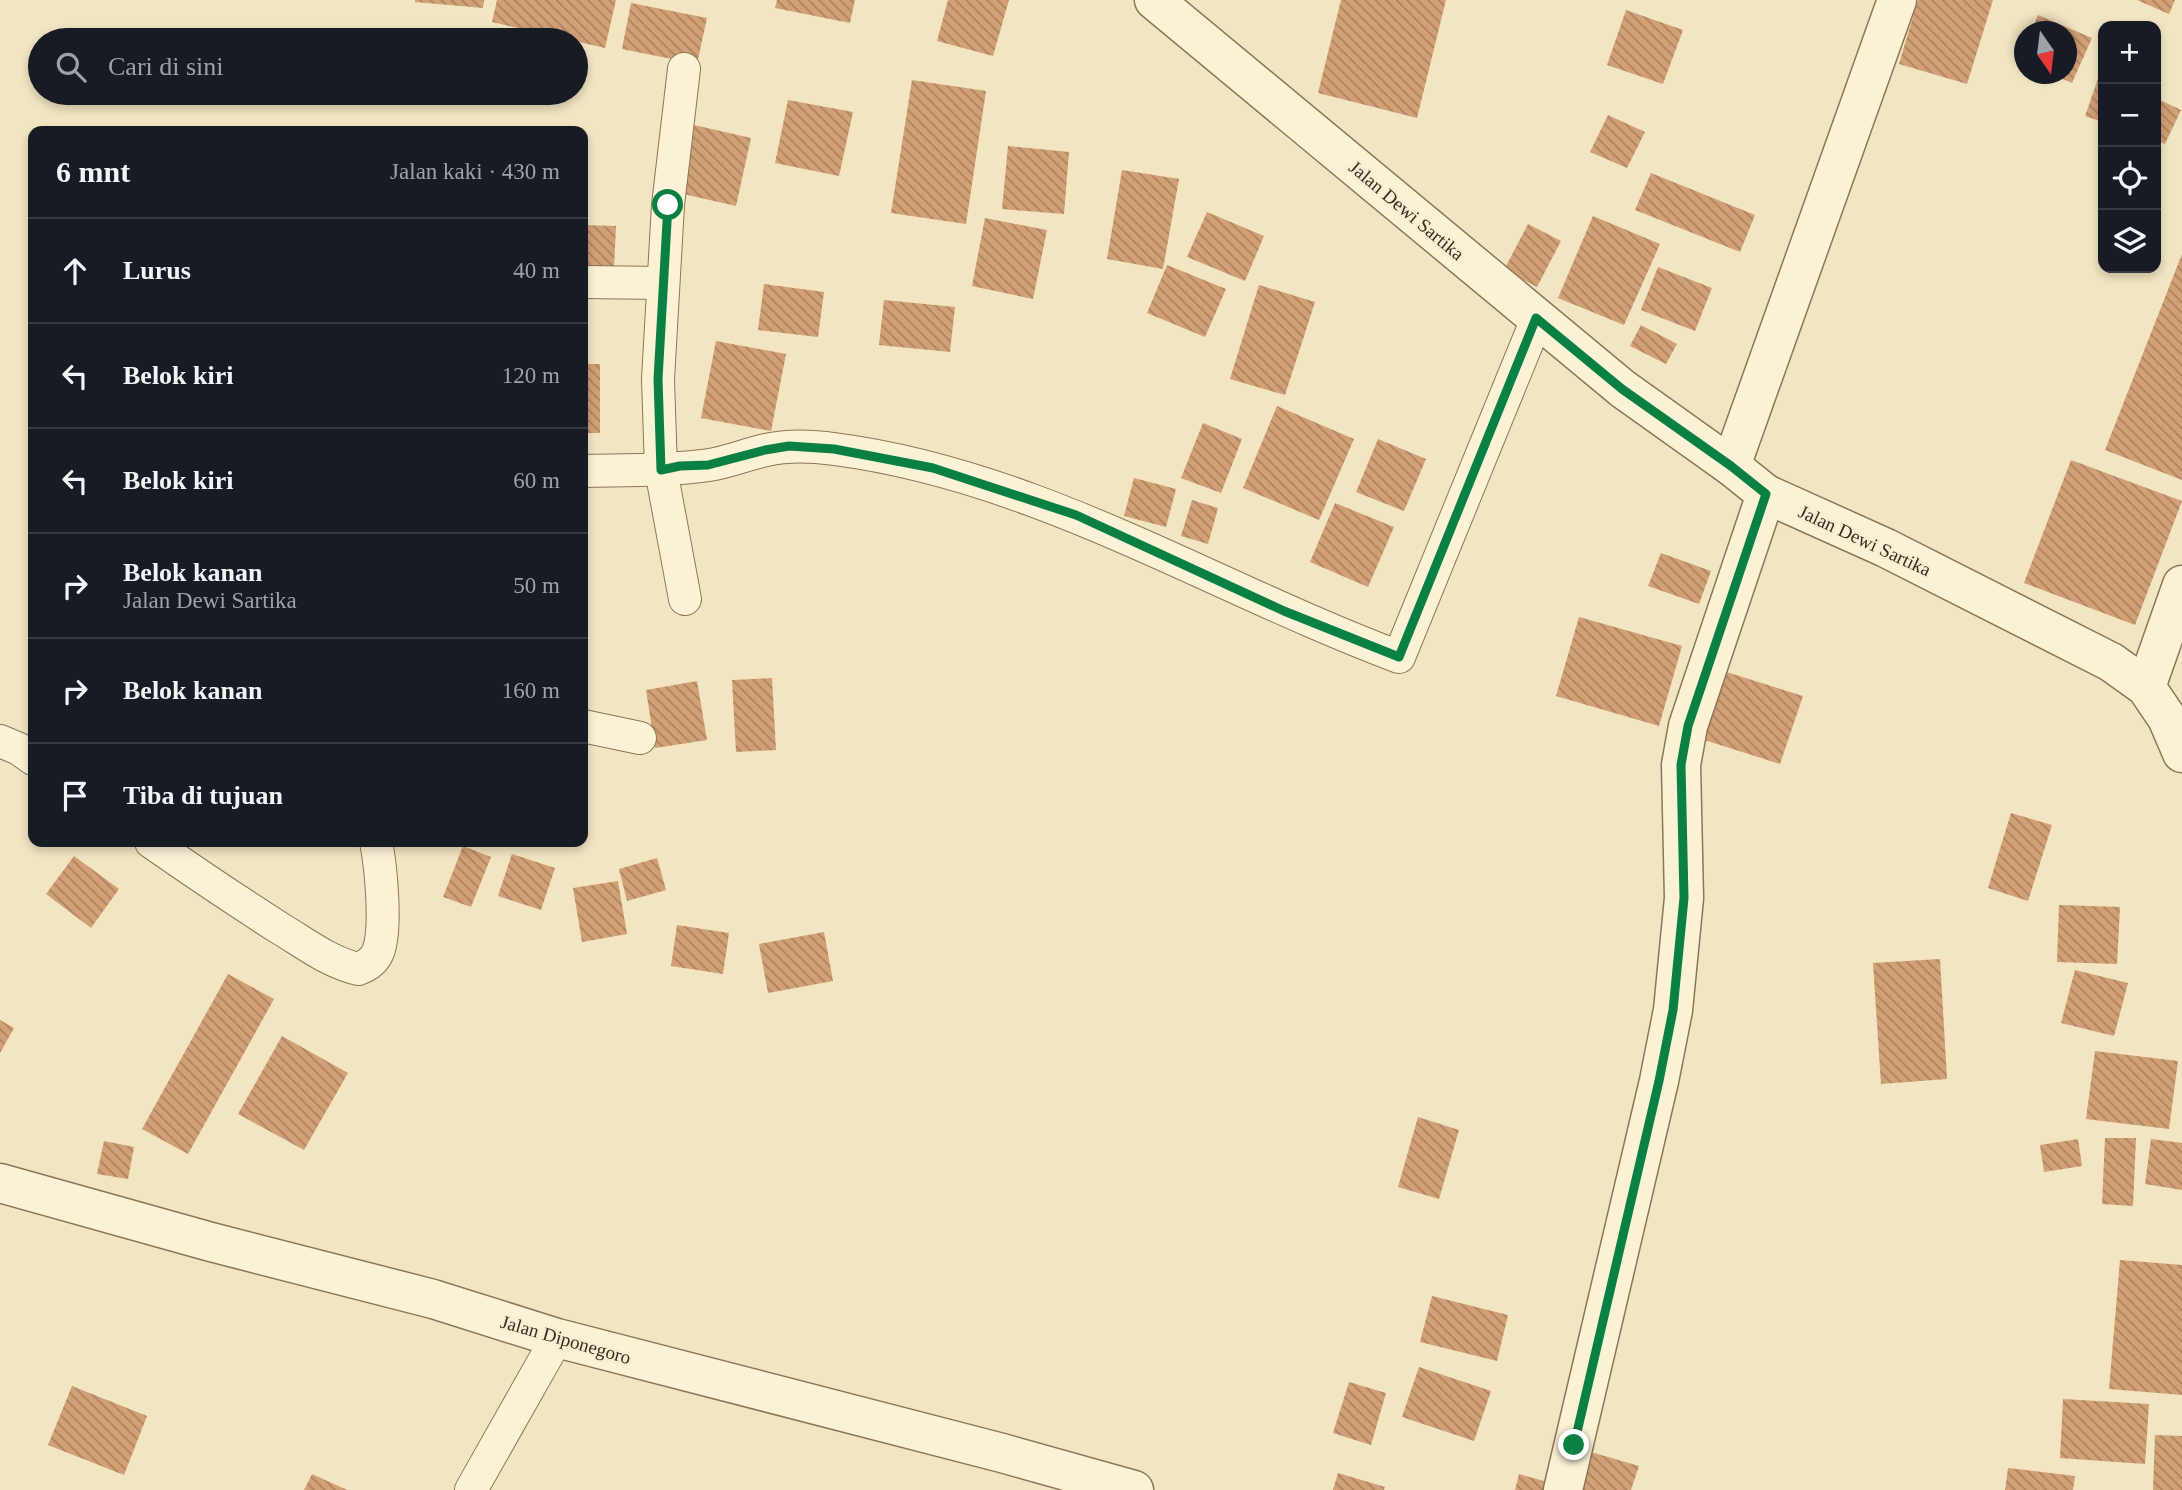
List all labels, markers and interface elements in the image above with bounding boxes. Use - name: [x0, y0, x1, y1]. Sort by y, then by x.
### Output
- north arrow: [2014, 21, 2077, 84]
- map controls: [2098, 21, 2161, 273]
- button: +: [2098, 21, 2161, 84]
- search box: [28, 28, 588, 105]
- icon: search: [52, 48, 90, 86]
- text: Cari di sini: [108, 52, 224, 81]
- button: −: [2098, 84, 2161, 147]
- button: locate: [2098, 147, 2161, 210]
- text: 6 mnt: [56, 155, 130, 188]
- street label: Jalan Dewi Sartika: [1345, 156, 1469, 265]
- text: Jalan kaki · 430 m: [390, 159, 560, 184]
- route start: [652, 189, 683, 220]
- button: layers: [2098, 210, 2161, 273]
- icon: ahead: [56, 252, 94, 290]
- text: Lurus: [123, 256, 191, 285]
- text: 40 m: [513, 258, 560, 283]
- icon: left: [56, 357, 94, 395]
- text: Belok kiri: [123, 361, 234, 390]
- text: 120 m: [502, 363, 560, 388]
- icon: left: [56, 462, 94, 500]
- text: Belok kiri: [123, 466, 234, 495]
- text: 60 m: [513, 468, 560, 493]
- street label: Jalan Dewi Sartika: [1795, 501, 1935, 581]
- text: Belok kanan: [123, 558, 262, 587]
- icon: right: [56, 567, 94, 605]
- text: 50 m: [513, 573, 560, 598]
- text: Jalan Dewi Sartika: [123, 588, 297, 613]
- icon: right: [56, 672, 94, 710]
- text: Belok kanan: [123, 676, 262, 705]
- text: 160 m: [502, 678, 560, 703]
- icon: arrive: [56, 777, 94, 815]
- text: Tiba di tujuan: [123, 781, 283, 810]
- street label: Jalan Diponegoro: [498, 1311, 633, 1368]
- route end: [1558, 1429, 1589, 1460]

